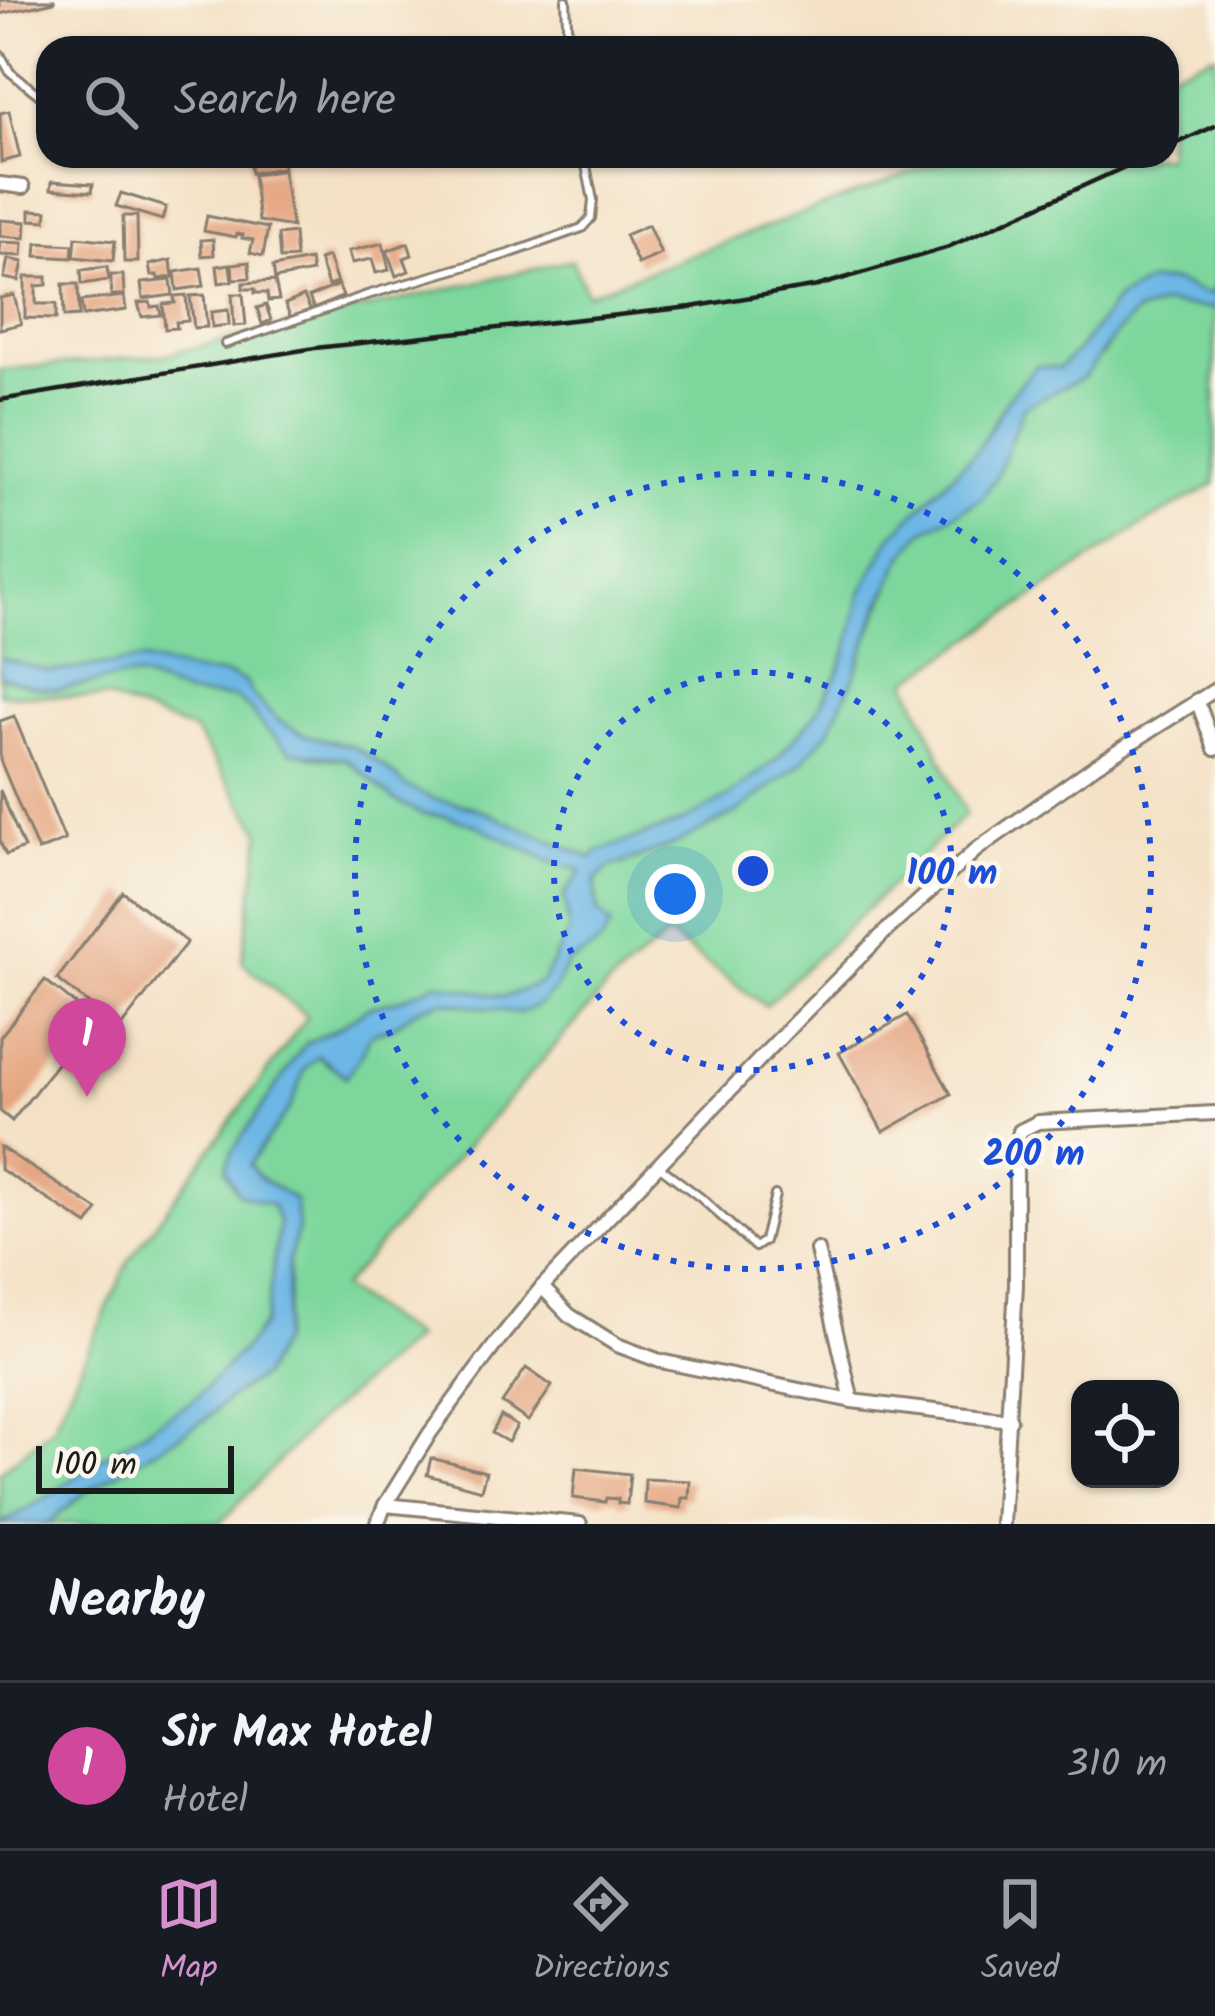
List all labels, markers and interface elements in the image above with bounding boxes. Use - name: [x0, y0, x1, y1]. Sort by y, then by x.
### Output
- search box: [36, 36, 1179, 168]
- text: Search here: [174, 66, 396, 138]
- icon: search: [78, 69, 144, 135]
- text: 100 m: [906, 846, 998, 903]
- centre of rings: [732, 850, 774, 892]
- your location: [645, 864, 705, 924]
- pin: 1: [48, 998, 126, 1097]
- text: 200 m: [983, 1127, 1085, 1184]
- map controls: [1071, 1380, 1179, 1488]
- button: locate: [1071, 1380, 1179, 1488]
- scale bar: [36, 1440, 234, 1493]
- text: 100 m: [54, 1440, 137, 1493]
- text: Nearby: [48, 1562, 205, 1643]
- text: Sir Max Hotel: [162, 1699, 432, 1771]
- text: 1: [81, 1735, 93, 1797]
- text: 310 m: [1066, 1735, 1167, 1797]
- text: Hotel: [162, 1771, 248, 1833]
- tab: Map: [156, 1871, 222, 1996]
- tab: Directions: [533, 1871, 670, 1996]
- tab: Saved: [981, 1871, 1059, 1996]

